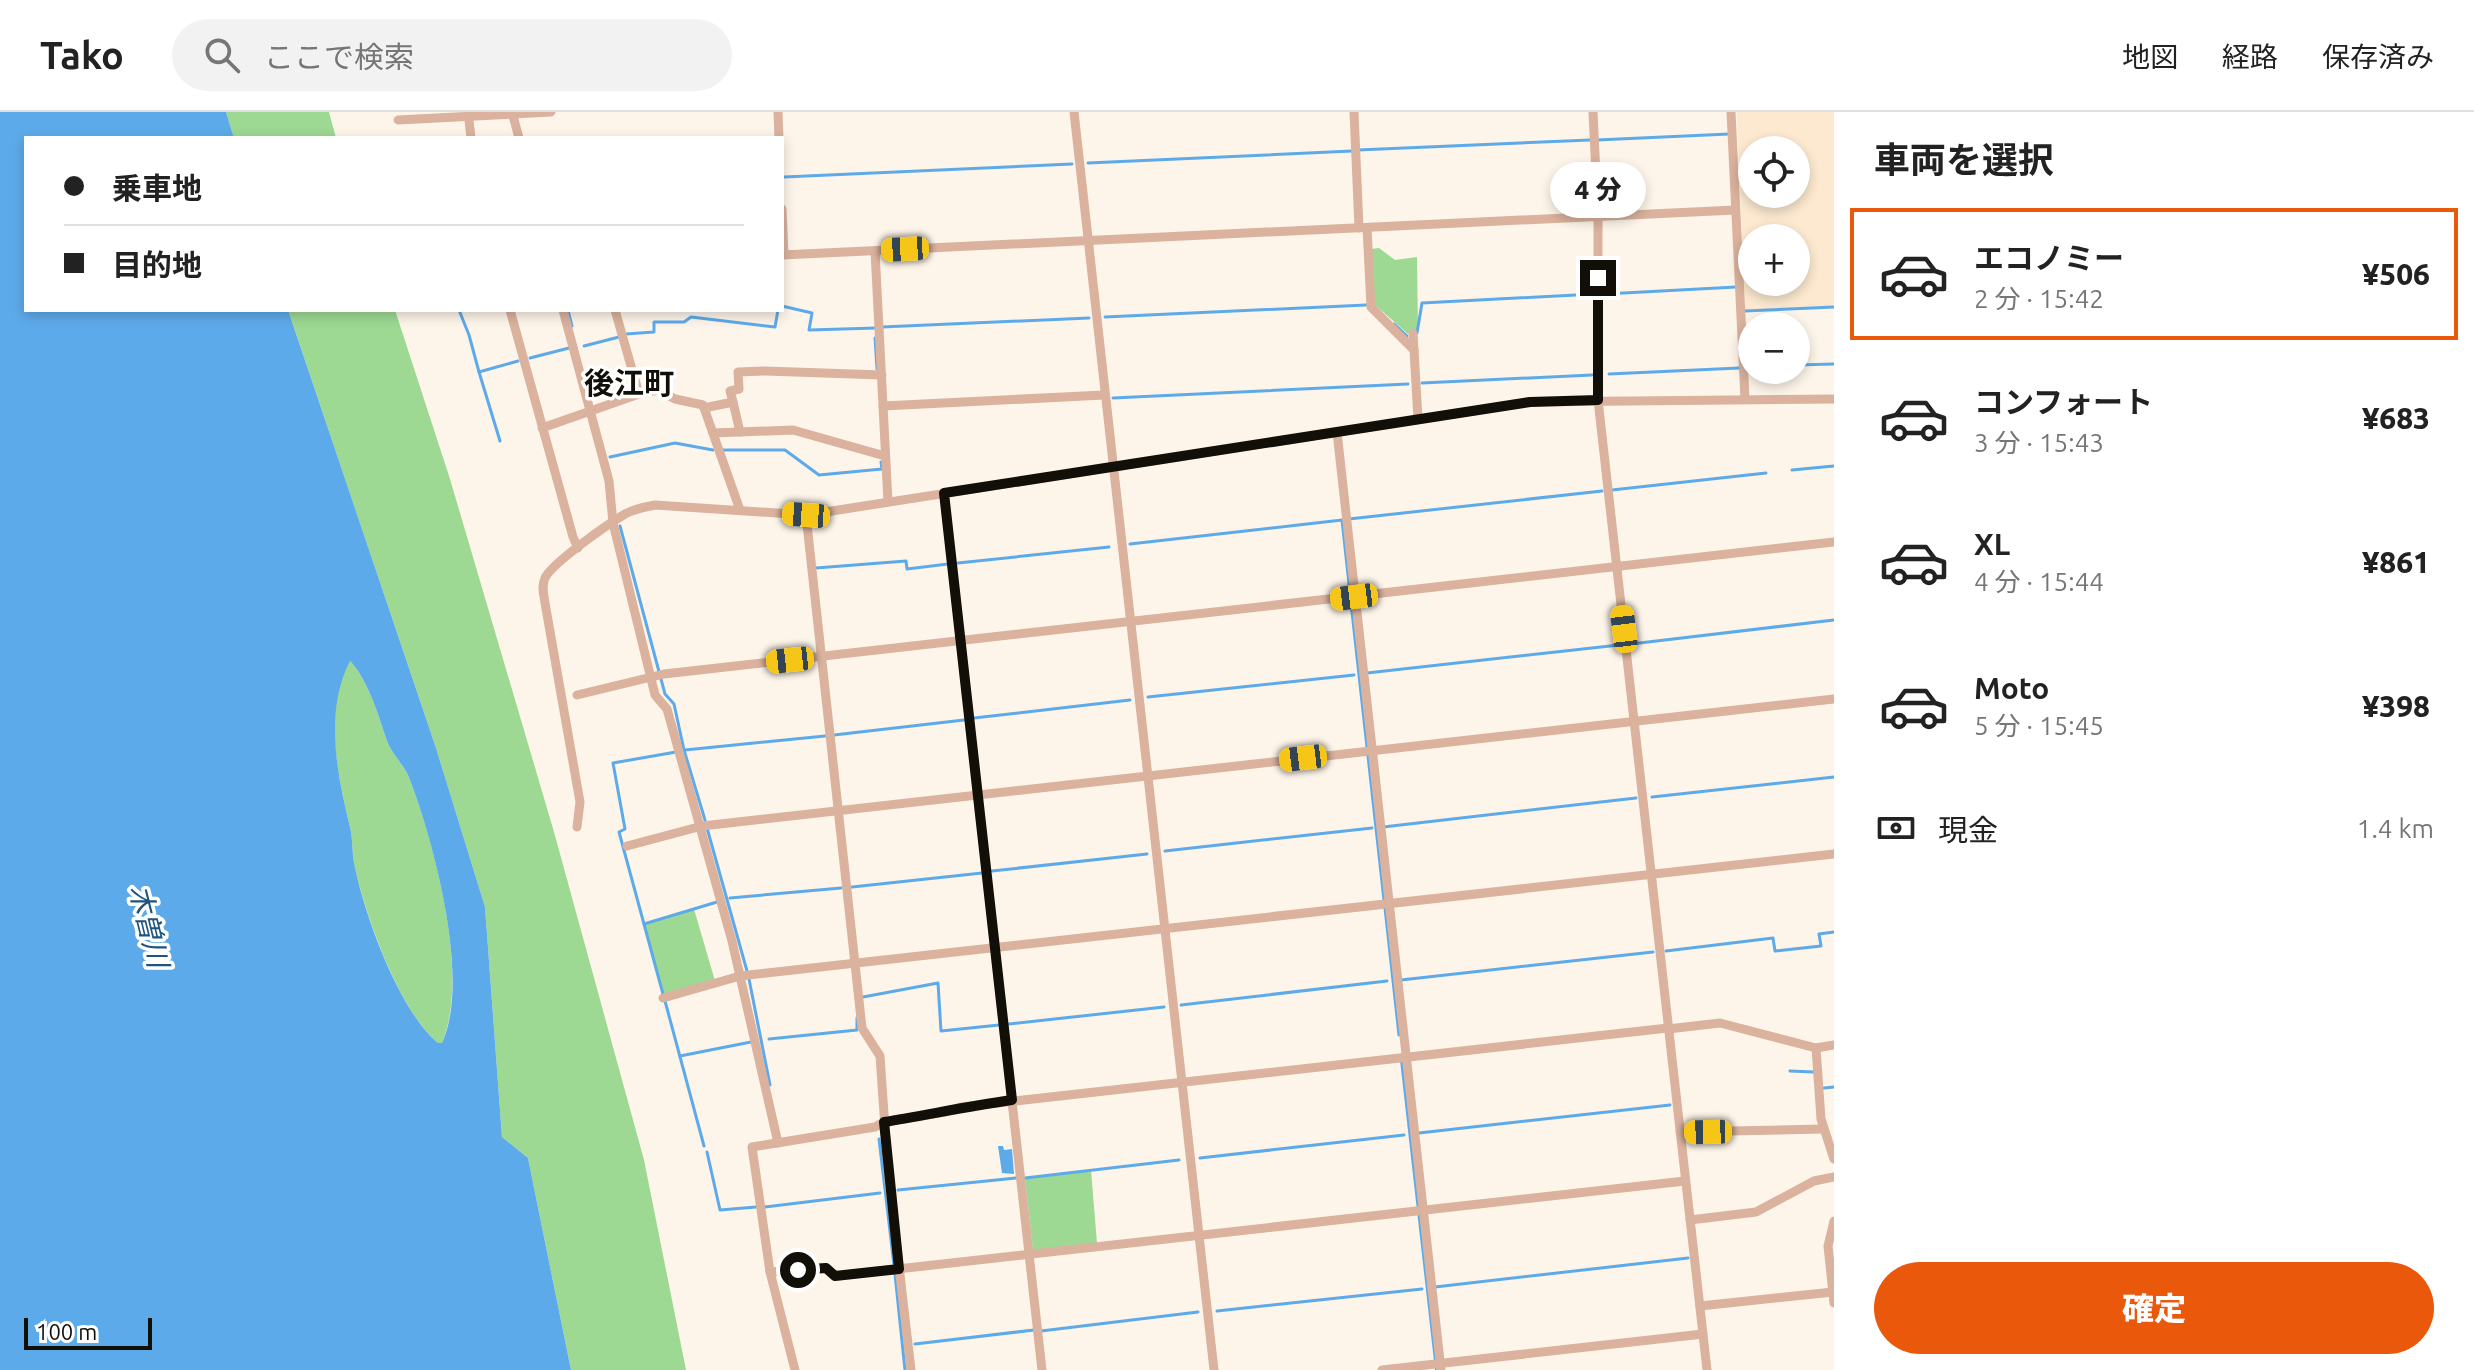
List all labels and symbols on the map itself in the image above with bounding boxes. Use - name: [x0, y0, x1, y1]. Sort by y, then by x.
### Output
- callout: 4 分: [1550, 162, 1646, 218]
- car: [880, 236, 930, 262]
- route end: [1580, 260, 1616, 296]
- district label: 後江町: [584, 366, 674, 400]
- car: [781, 501, 831, 529]
- car: [1329, 582, 1379, 612]
- car: [1609, 604, 1639, 654]
- car: [765, 646, 815, 674]
- car: [1278, 743, 1328, 773]
- water label: 木曽川: [124, 881, 175, 973]
- car: [1684, 1120, 1732, 1144]
- route start: [780, 1252, 816, 1288]
- scale bar: [24, 1314, 152, 1350]

